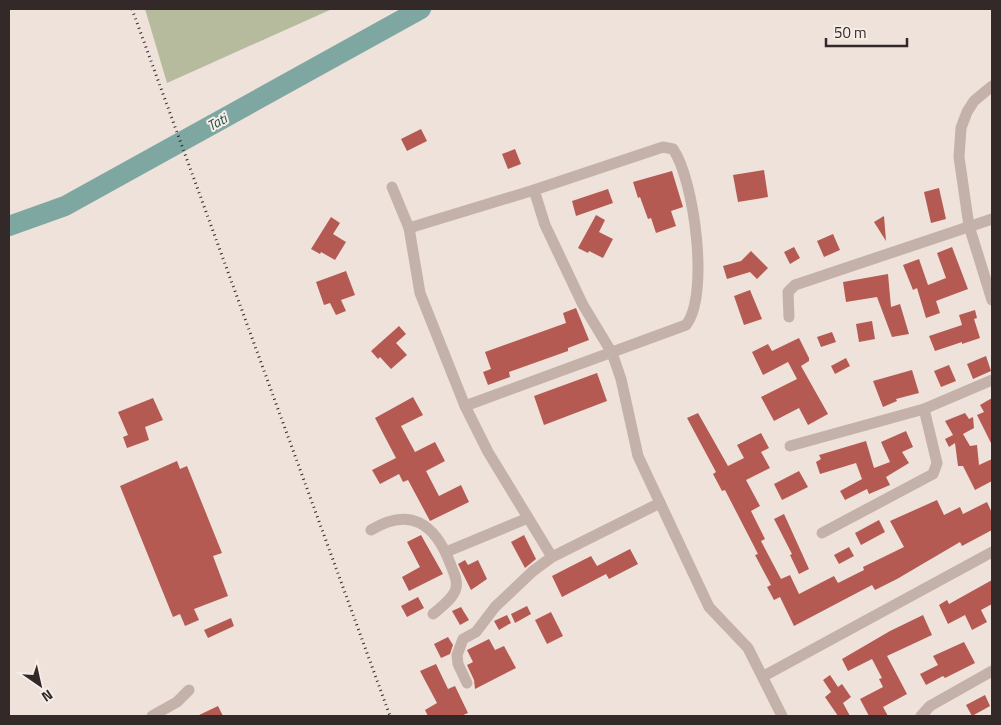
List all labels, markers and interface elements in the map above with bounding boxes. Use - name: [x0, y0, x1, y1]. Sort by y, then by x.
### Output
- scale bar: [826, 15, 907, 47]
- text: 50 m: [834, 21, 867, 44]
- water label: Tati: [203, 107, 232, 136]
- north arrow: [15, 660, 65, 710]
- text: N: [38, 685, 57, 708]

